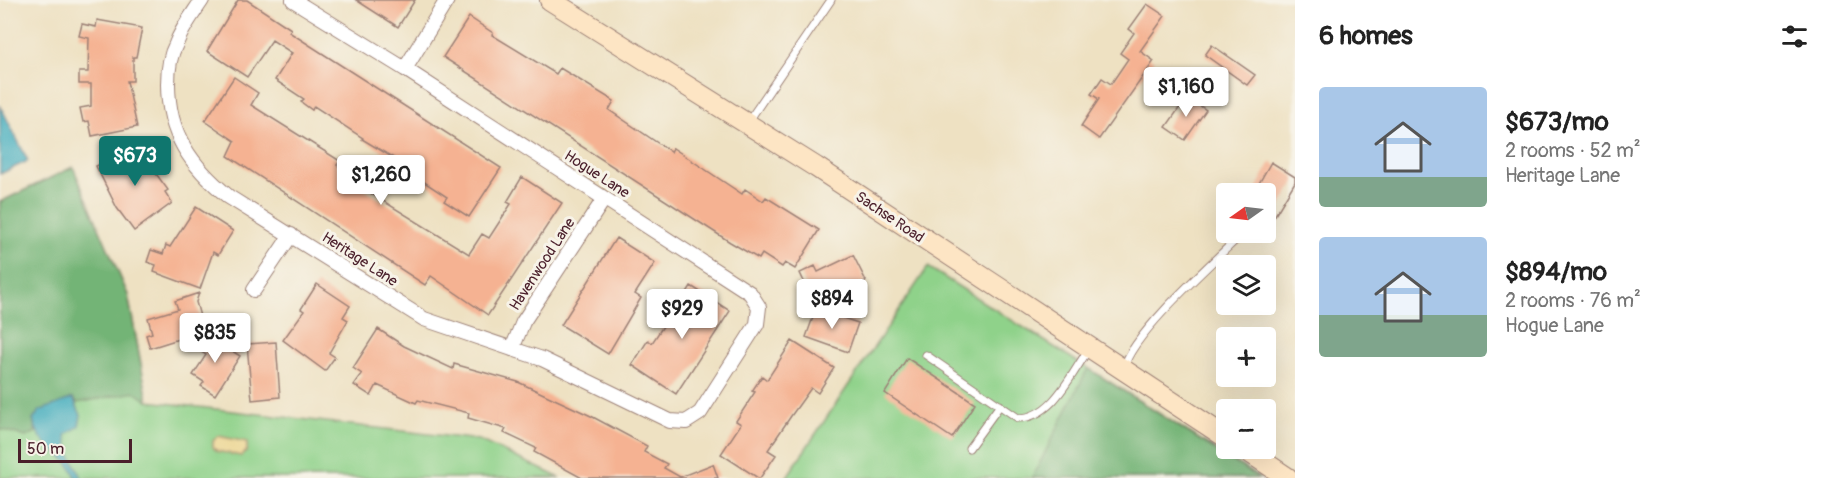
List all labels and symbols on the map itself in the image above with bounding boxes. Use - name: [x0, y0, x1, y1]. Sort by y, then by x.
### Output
- pin: $1,160: [1137, 67, 1235, 118]
- pin: $673: [99, 136, 171, 187]
- street label: Hogue Lane: [560, 146, 634, 203]
- pin: $1,260: [332, 155, 430, 206]
- north arrow: [1216, 183, 1276, 243]
- street label: Sachse Road: [852, 188, 928, 247]
- street label: Havenwood Lane: [505, 214, 580, 314]
- street label: Heritage Lane: [318, 228, 402, 291]
- pin: $894: [796, 279, 868, 330]
- pin: $929: [646, 289, 718, 340]
- pin: $835: [179, 313, 251, 364]
- scale bar: [18, 436, 132, 464]

